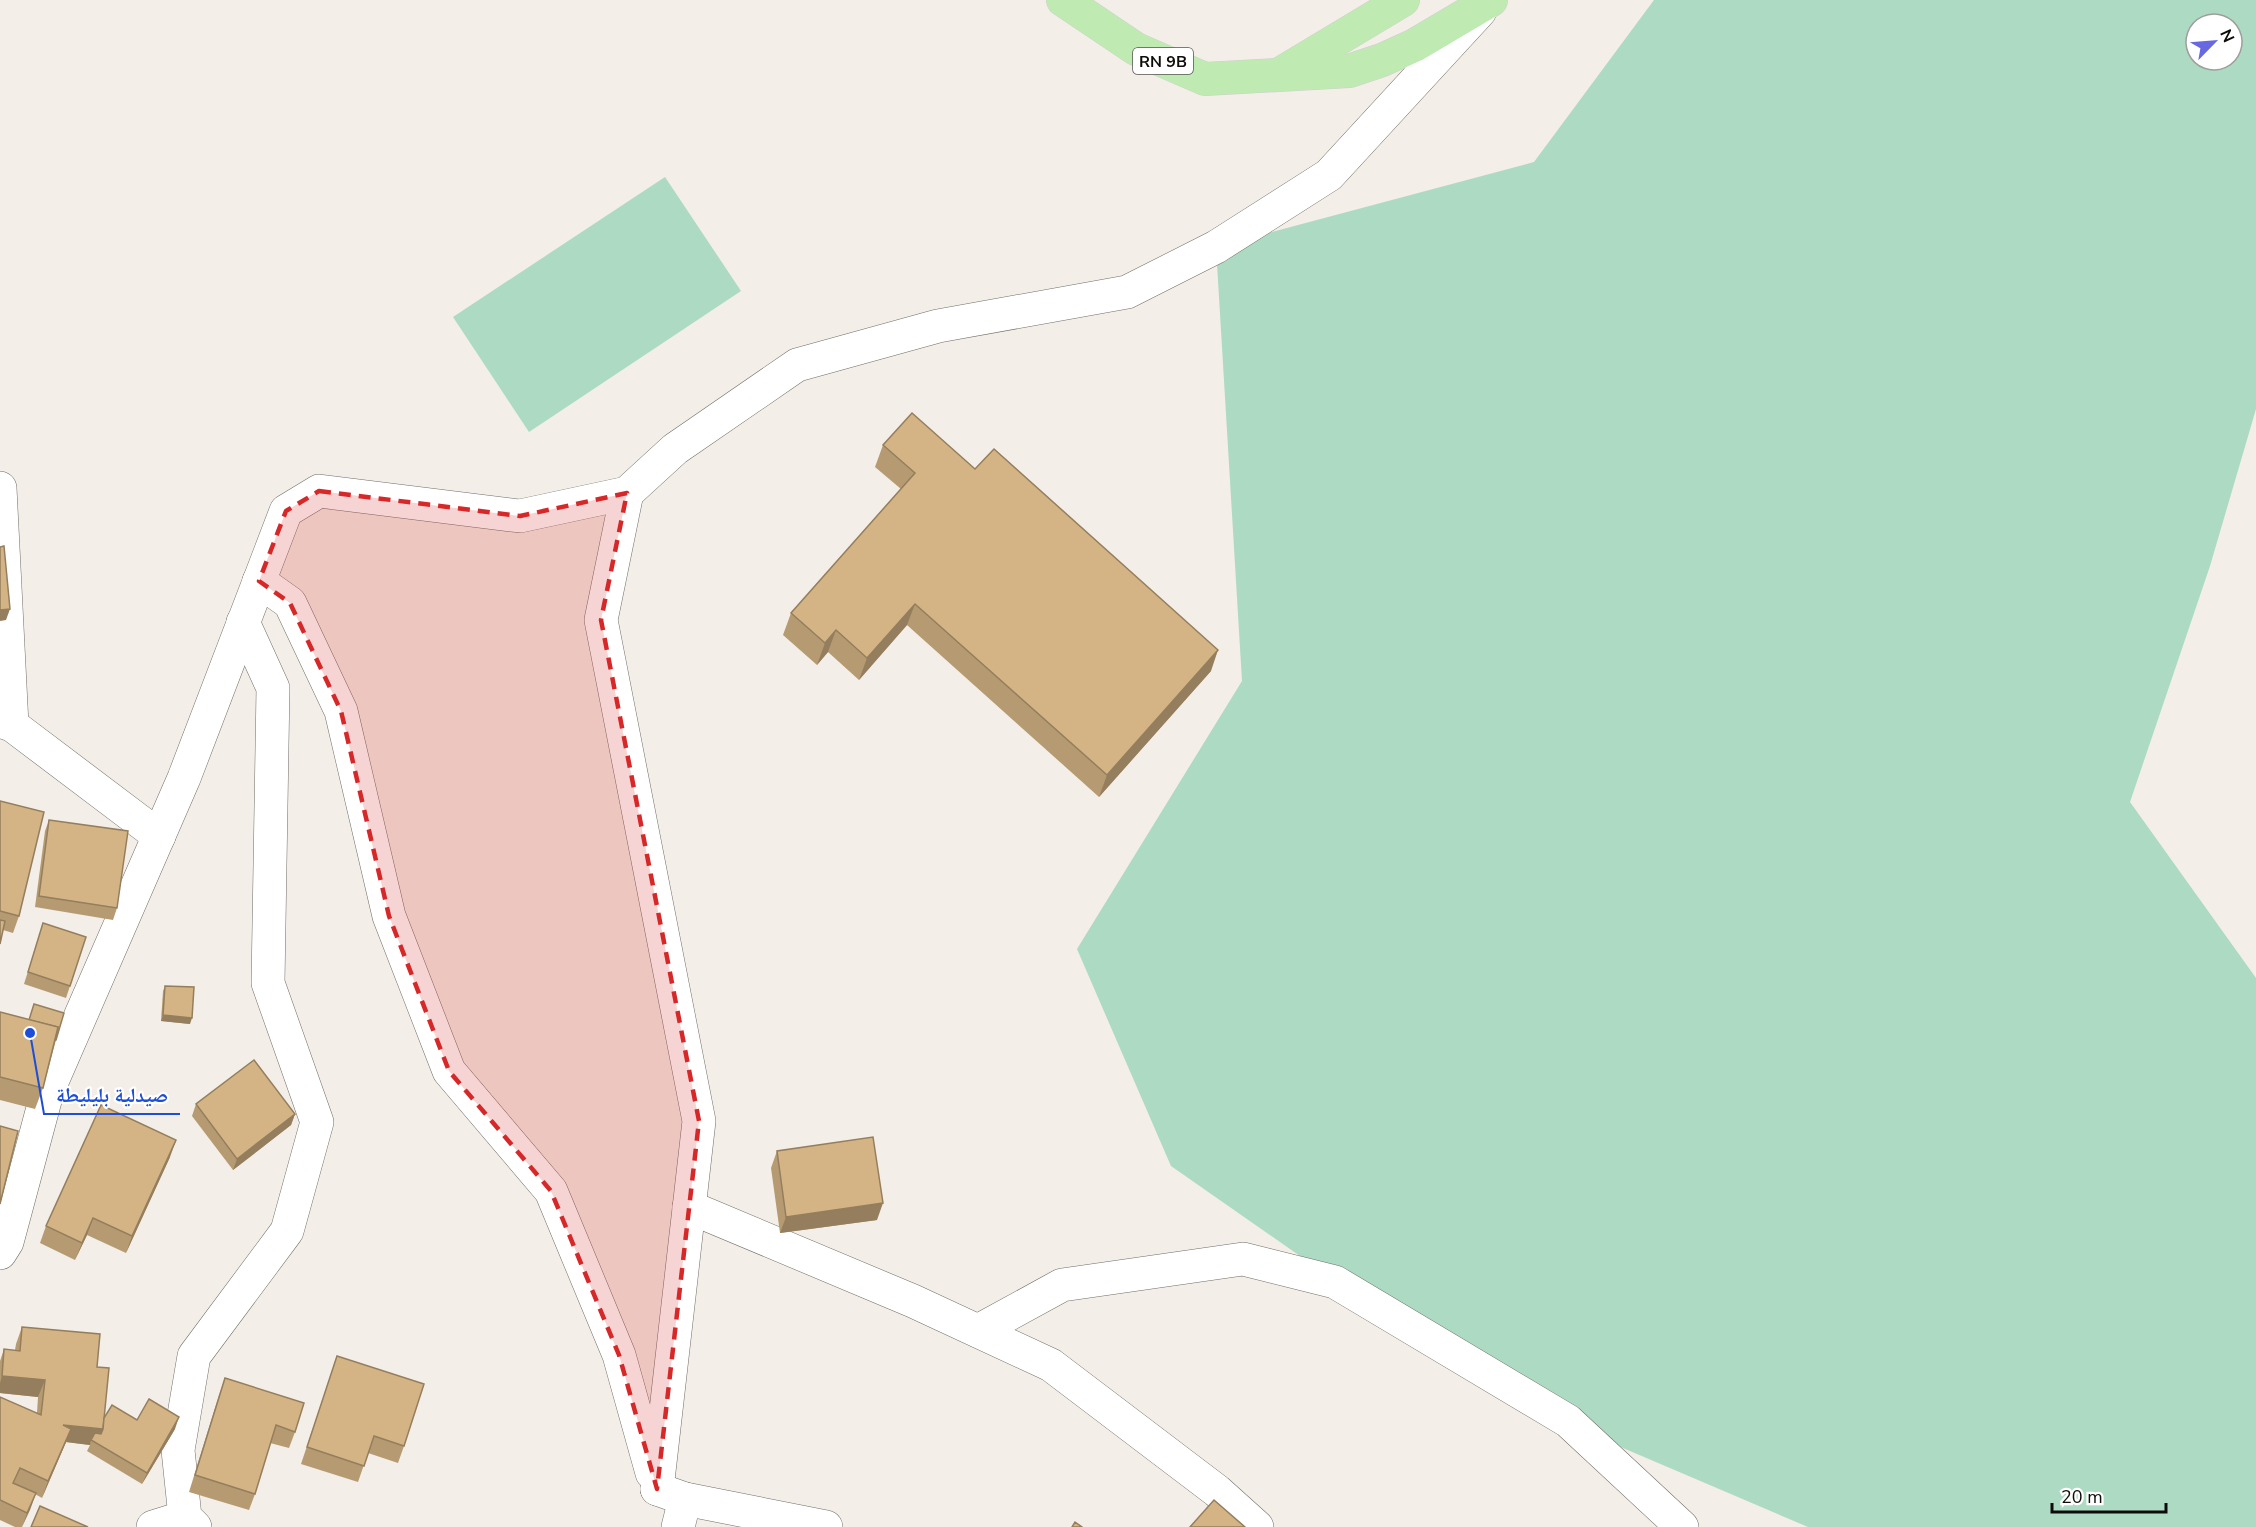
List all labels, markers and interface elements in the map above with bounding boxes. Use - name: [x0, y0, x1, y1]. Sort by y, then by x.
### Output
- north arrow: [2184, 12, 2244, 72]
- text: N: [2214, 26, 2239, 46]
- road number: RN 9B: [1133, 48, 1193, 74]
- callout: صيدلية بليليطة: [44, 1076, 180, 1114]
- text: صيدلية بليليطة: [56, 1082, 168, 1109]
- scale bar: [2052, 1476, 2166, 1514]
- text: 20 m: [2061, 1485, 2103, 1509]

